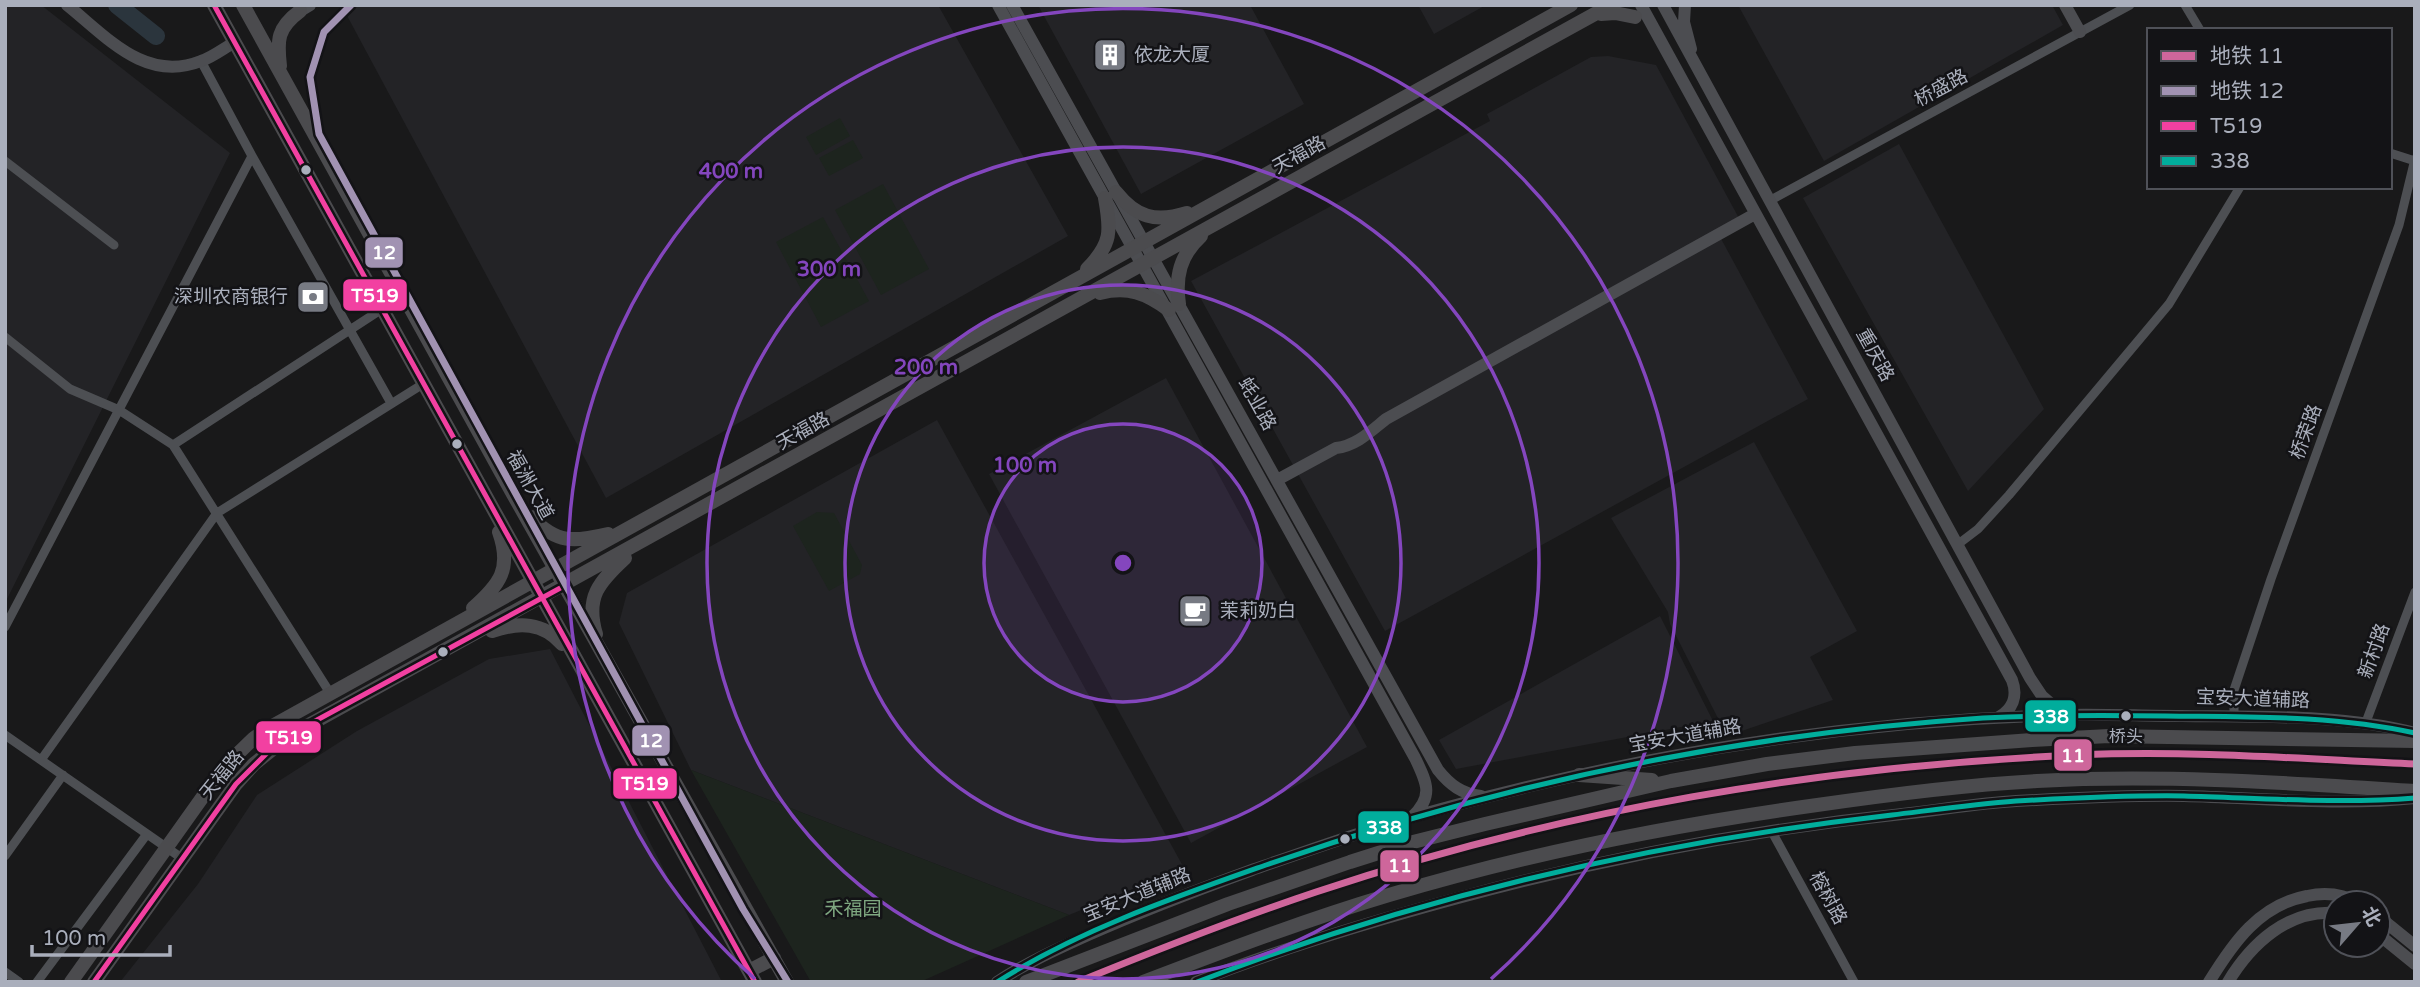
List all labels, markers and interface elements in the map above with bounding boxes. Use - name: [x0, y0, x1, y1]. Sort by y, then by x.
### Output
- legend: [2147, 28, 2392, 189]
- building icon: 依龙大厦: [1091, 36, 1129, 74]
- place label: 依龙大厦: [1134, 44, 1210, 66]
- text: 地铁 11: [2210, 44, 2284, 69]
- street label: 桥盛路: [1911, 65, 1971, 111]
- text: 地铁 12: [2210, 79, 2284, 104]
- text: T519: [2210, 114, 2262, 139]
- street label: 天福路: [1269, 132, 1329, 178]
- text: 338: [2210, 149, 2250, 174]
- text: 400 m: [699, 159, 763, 184]
- unlabelled marker: [299, 163, 313, 177]
- line badge: 12: [364, 236, 404, 269]
- text: 12: [372, 242, 396, 264]
- text: 300 m: [797, 257, 861, 282]
- bank icon: 深圳农商银行: [294, 278, 332, 316]
- line badge: T519: [342, 278, 408, 312]
- text: T519: [350, 285, 399, 307]
- place label: 深圳农商银行: [174, 286, 288, 308]
- street label: 重庆路: [1852, 325, 1898, 385]
- text: 200 m: [894, 355, 958, 380]
- street label: 蚝业路: [1234, 374, 1280, 434]
- street label: 桥荣路: [2286, 401, 2326, 463]
- street label: 天福路: [773, 408, 833, 454]
- unlabelled marker: [450, 437, 464, 451]
- street label: 福洲大道: [502, 446, 558, 524]
- text: 100 m: [993, 453, 1057, 478]
- centre of rings: [1111, 551, 1135, 575]
- cafe icon: 茉莉奶白: [1176, 592, 1214, 630]
- place label: 茉莉奶白: [1220, 600, 1296, 622]
- street label: 新村路: [2354, 620, 2394, 682]
- unlabelled marker: [436, 645, 450, 659]
- street label: 宝安大道辅路: [2196, 686, 2310, 712]
- line badge: 338: [2024, 699, 2077, 733]
- text: 338: [2033, 706, 2069, 728]
- marker: 桥头: [2119, 709, 2133, 723]
- street label: 宝安大道辅路: [1627, 715, 1743, 757]
- line badge: T519: [255, 720, 322, 754]
- line badge: 12: [631, 724, 671, 757]
- place label: 桥头: [2109, 726, 2143, 747]
- text: T519: [264, 727, 313, 749]
- text: 12: [639, 730, 663, 752]
- line badge: 11: [2053, 738, 2093, 772]
- text: 11: [2061, 745, 2085, 767]
- street label: 天福路: [196, 746, 248, 804]
- line badge: T519: [612, 767, 678, 800]
- text: T519: [620, 773, 669, 795]
- line badge: 338: [1357, 810, 1410, 844]
- text: 338: [1366, 817, 1402, 839]
- unlabelled marker: [1338, 832, 1352, 846]
- line badge: 11: [1379, 849, 1420, 883]
- text: 11: [1388, 855, 1412, 877]
- street label: 宝安大道辅路: [1080, 863, 1194, 927]
- street label: 榕树路: [1805, 868, 1851, 928]
- north arrow: [2322, 889, 2392, 959]
- park label: 禾福园: [824, 898, 882, 920]
- text: 北: [2357, 903, 2385, 930]
- scale bar: [32, 914, 170, 958]
- text: 100 m: [42, 926, 106, 951]

